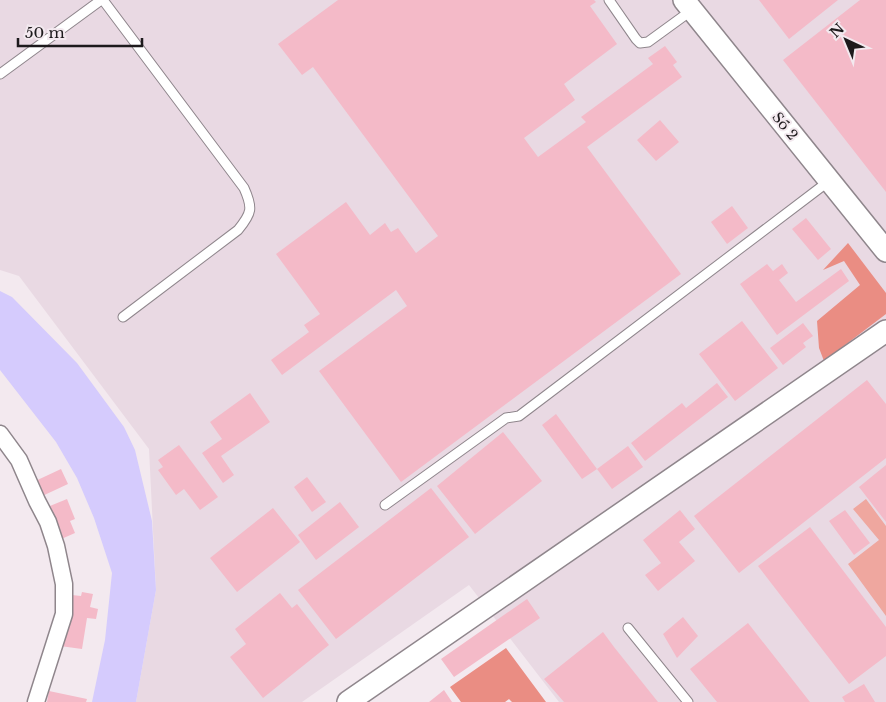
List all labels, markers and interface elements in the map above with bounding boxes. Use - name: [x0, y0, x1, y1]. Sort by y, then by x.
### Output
- scale bar: [18, 15, 141, 47]
- north arrow: [821, 15, 871, 65]
- text: N: [826, 20, 848, 42]
- text: 50 m: [25, 23, 65, 42]
- street label: Số 2: [768, 108, 802, 144]

